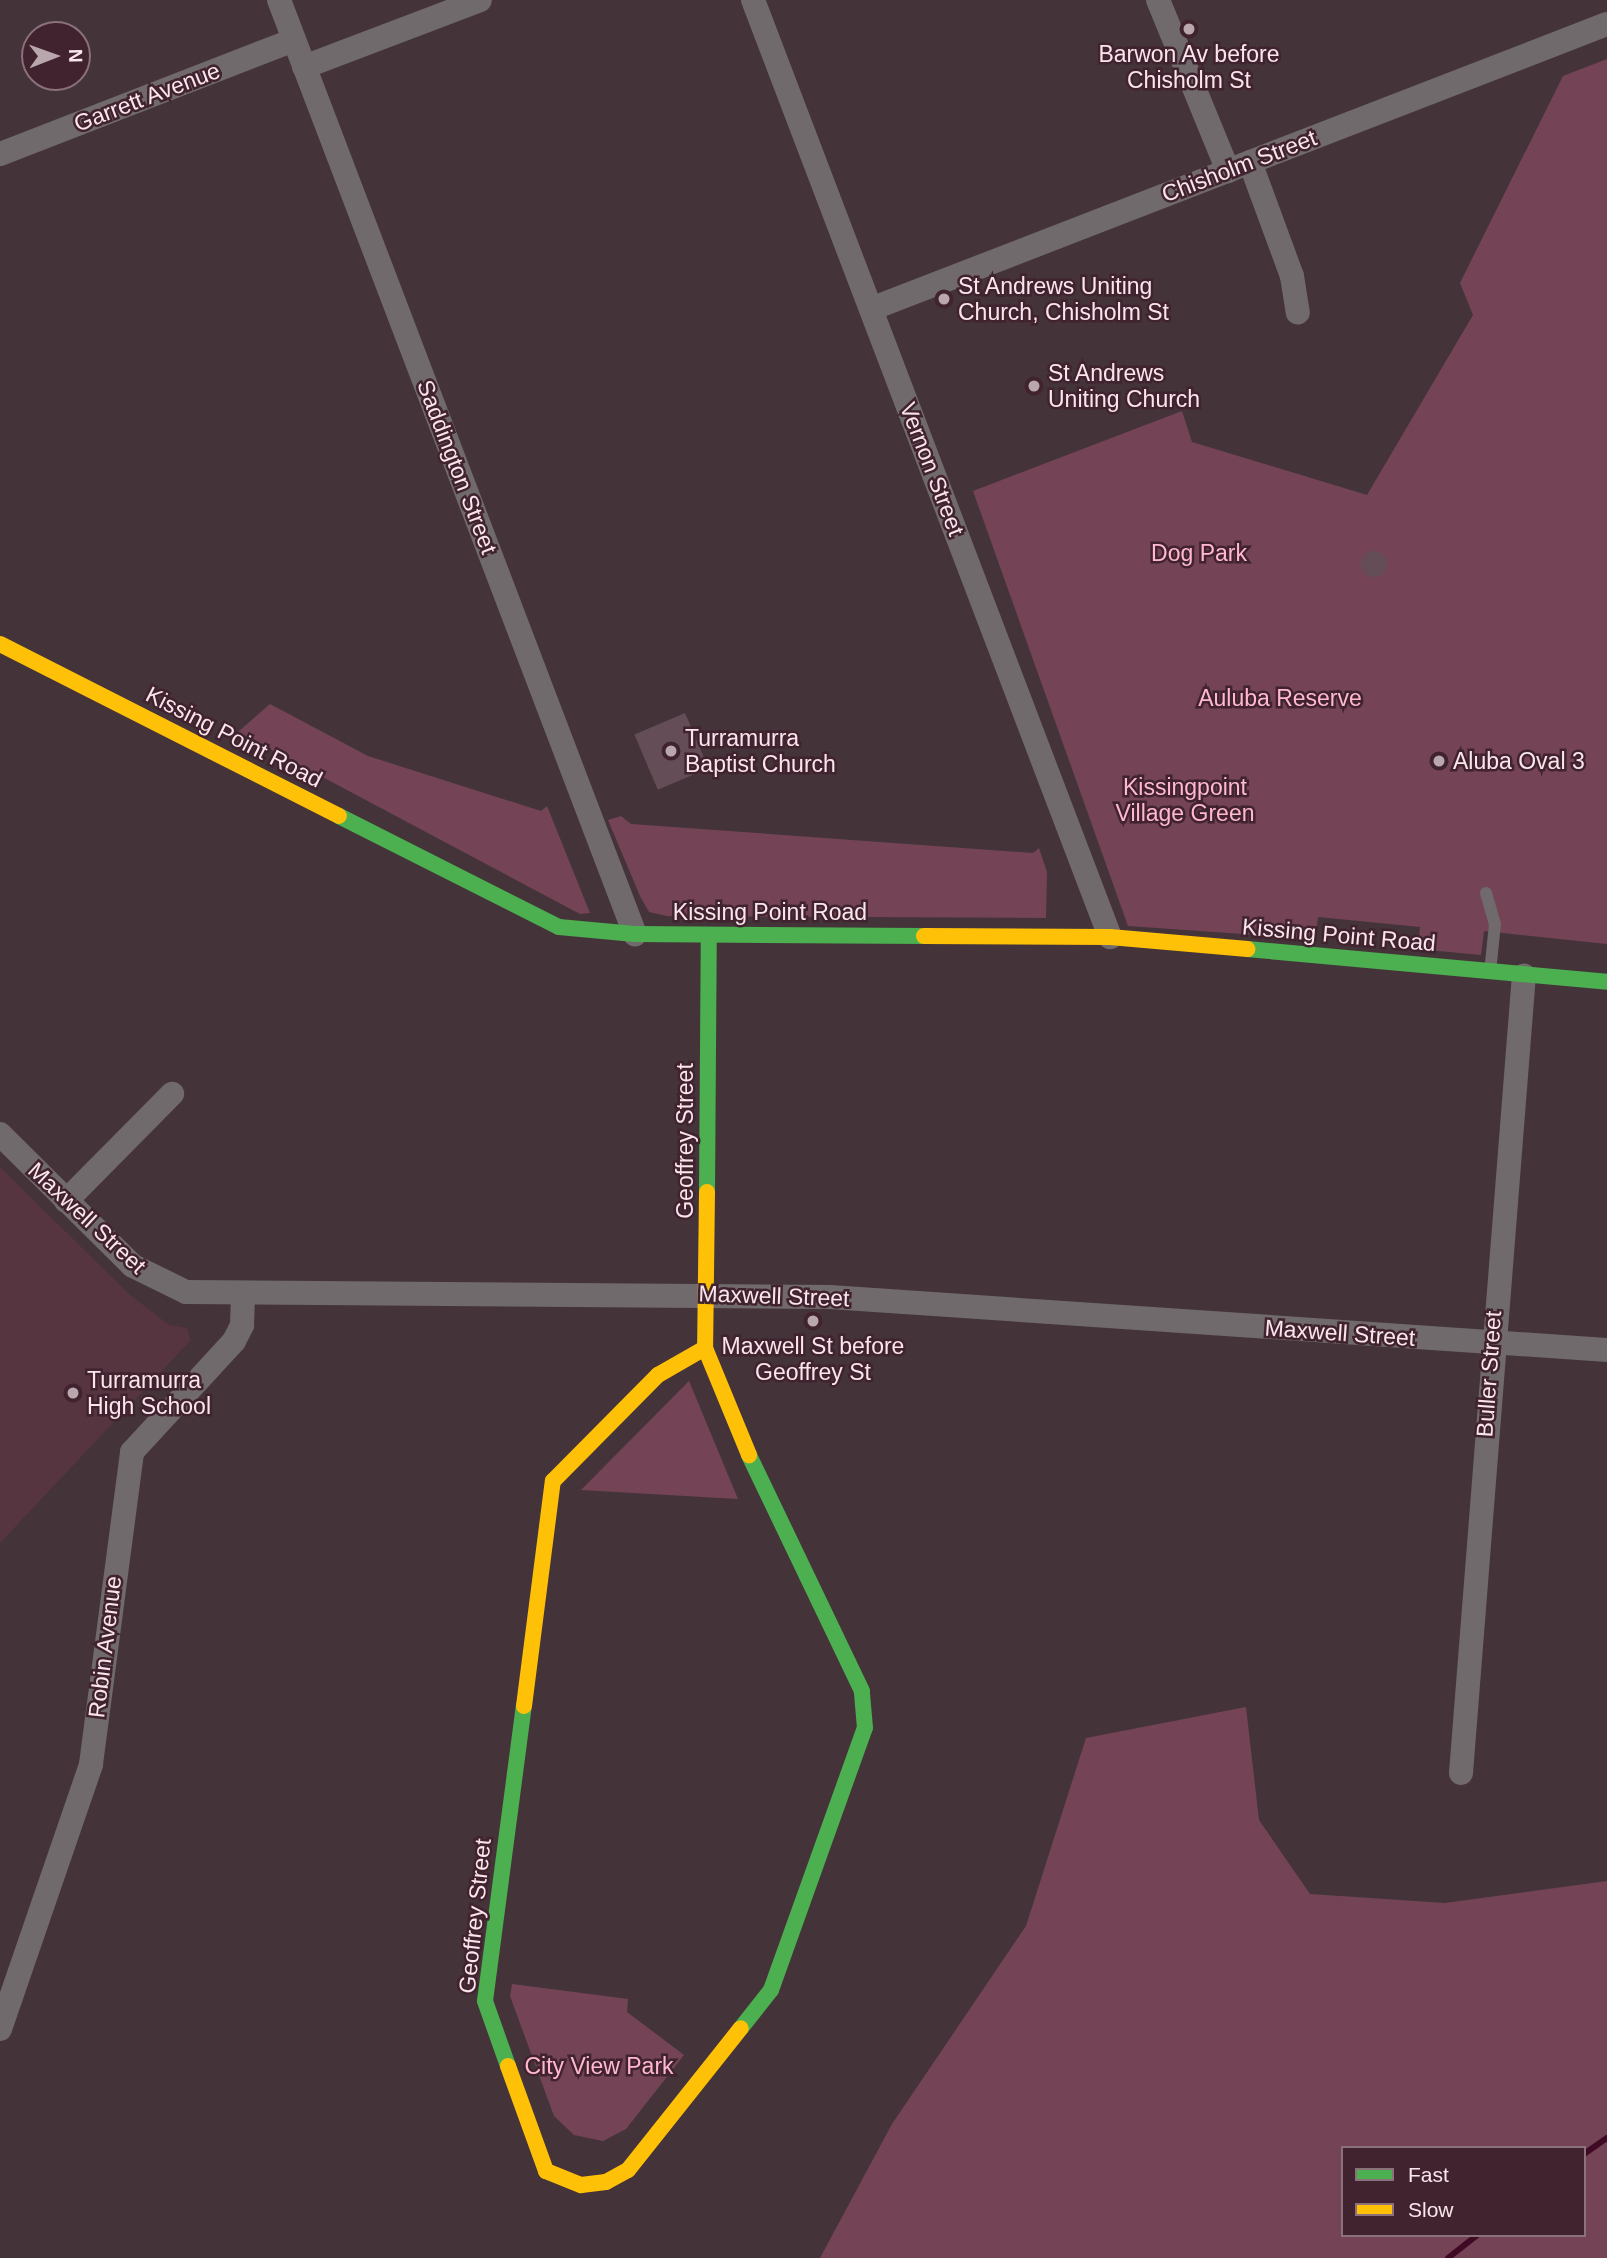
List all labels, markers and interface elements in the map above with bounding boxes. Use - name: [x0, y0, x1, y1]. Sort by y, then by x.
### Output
- north arrow: [21, 21, 91, 91]
- marker: Barwon Av before Chisholm St: [1181, 21, 1197, 37]
- place label: Barwon Av before Chisholm St: [1098, 40, 1280, 94]
- text: N: [65, 49, 86, 63]
- street label: Garrett Avenue: [69, 56, 225, 138]
- street label: Chisholm Street: [1158, 124, 1320, 208]
- place label: St Andrews Uniting Church, Chisholm St: [958, 272, 1169, 326]
- marker: St Andrews Uniting Church, Chisholm St: [936, 291, 952, 307]
- place label: St Andrews Uniting Church: [1048, 359, 1200, 413]
- street label: Saddington Street: [411, 376, 503, 558]
- marker: St Andrews Uniting Church: [1026, 378, 1042, 394]
- street label: Vernon Street: [894, 398, 970, 540]
- park label: Dog Park: [1151, 539, 1247, 567]
- street label: Kissing Point Road: [141, 681, 327, 793]
- park label: Auluba Reserve: [1198, 684, 1362, 712]
- place label: Turramurra Baptist Church: [685, 724, 836, 778]
- marker: Turramurra Baptist Church: [663, 743, 679, 759]
- place label: Aluba Oval 3: [1453, 747, 1585, 775]
- marker: Aluba Oval 3: [1431, 753, 1447, 769]
- park label: Kissingpoint Village Green: [1116, 773, 1254, 827]
- street label: Kissing Point Road: [673, 898, 867, 926]
- street label: Kissing Point Road: [1241, 913, 1437, 957]
- street label: Geoffrey Street: [671, 1063, 699, 1219]
- street label: Maxwell Street: [22, 1156, 152, 1280]
- street label: Maxwell Street: [698, 1280, 850, 1312]
- street label: Buller Street: [1471, 1310, 1507, 1438]
- marker: Maxwell St before Geoffrey St: [805, 1313, 821, 1329]
- street label: Maxwell Street: [1264, 1314, 1416, 1352]
- place label: Maxwell St before Geoffrey St: [722, 1332, 904, 1386]
- place label: Turramurra High School: [87, 1366, 211, 1420]
- marker: Turramurra High School: [65, 1385, 81, 1401]
- street label: Robin Avenue: [83, 1574, 127, 1720]
- street label: Geoffrey Street: [453, 1837, 497, 1995]
- park label: City View Park: [524, 2052, 674, 2080]
- legend: [1341, 2146, 1586, 2237]
- text: Fast: [1408, 2163, 1449, 2186]
- text: Slow: [1408, 2198, 1454, 2221]

